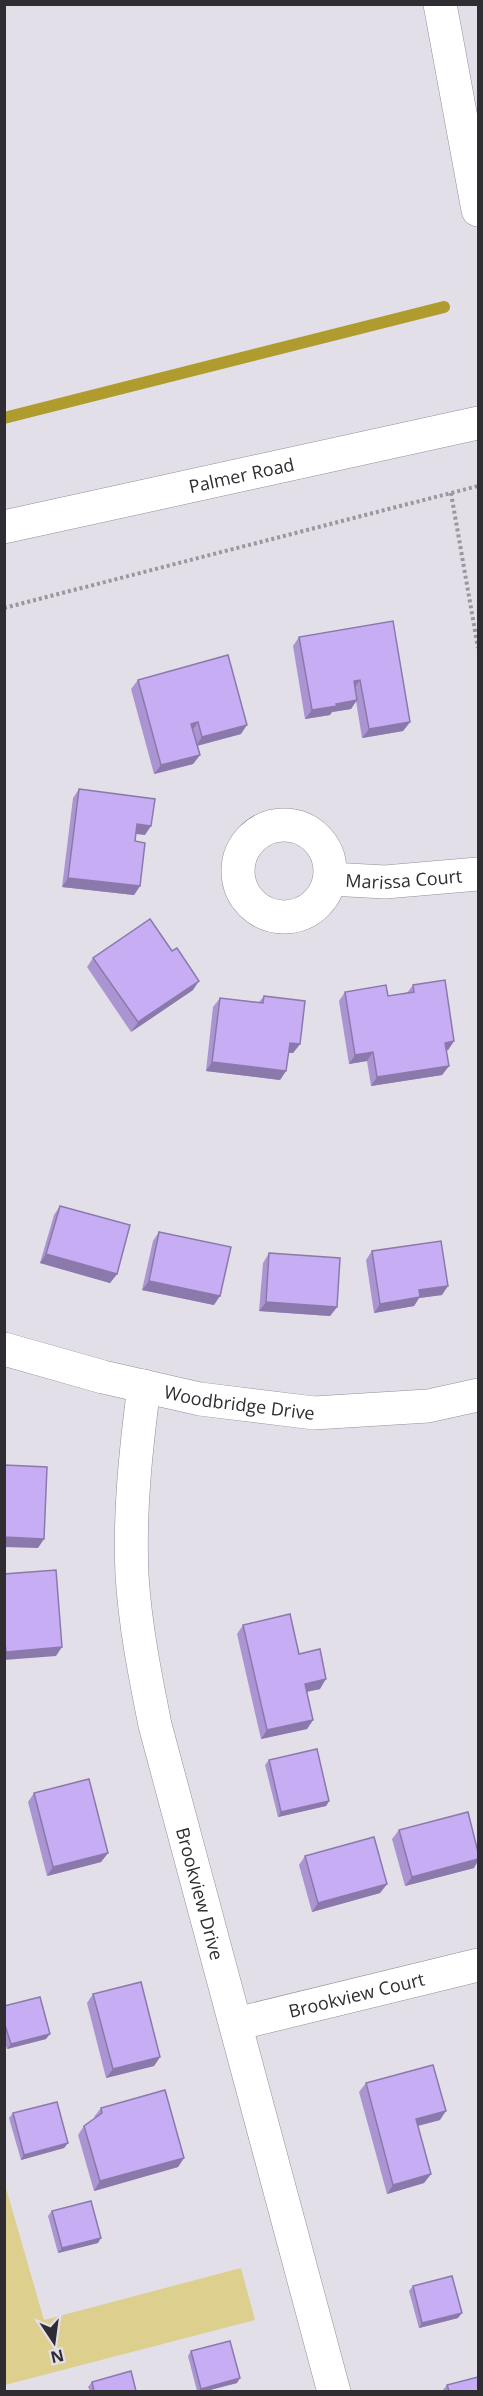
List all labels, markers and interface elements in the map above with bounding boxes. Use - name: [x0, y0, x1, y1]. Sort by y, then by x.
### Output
- street label: Palmer Road: [186, 452, 296, 498]
- street label: Marissa Court: [345, 863, 463, 894]
- street label: Woodbridge Drive: [162, 1379, 316, 1425]
- street label: Brookview Drive: [171, 1825, 230, 1963]
- street label: Brookview Court: [286, 1966, 427, 2023]
- north arrow: [24, 2312, 84, 2372]
- text: N: [49, 2344, 66, 2369]

